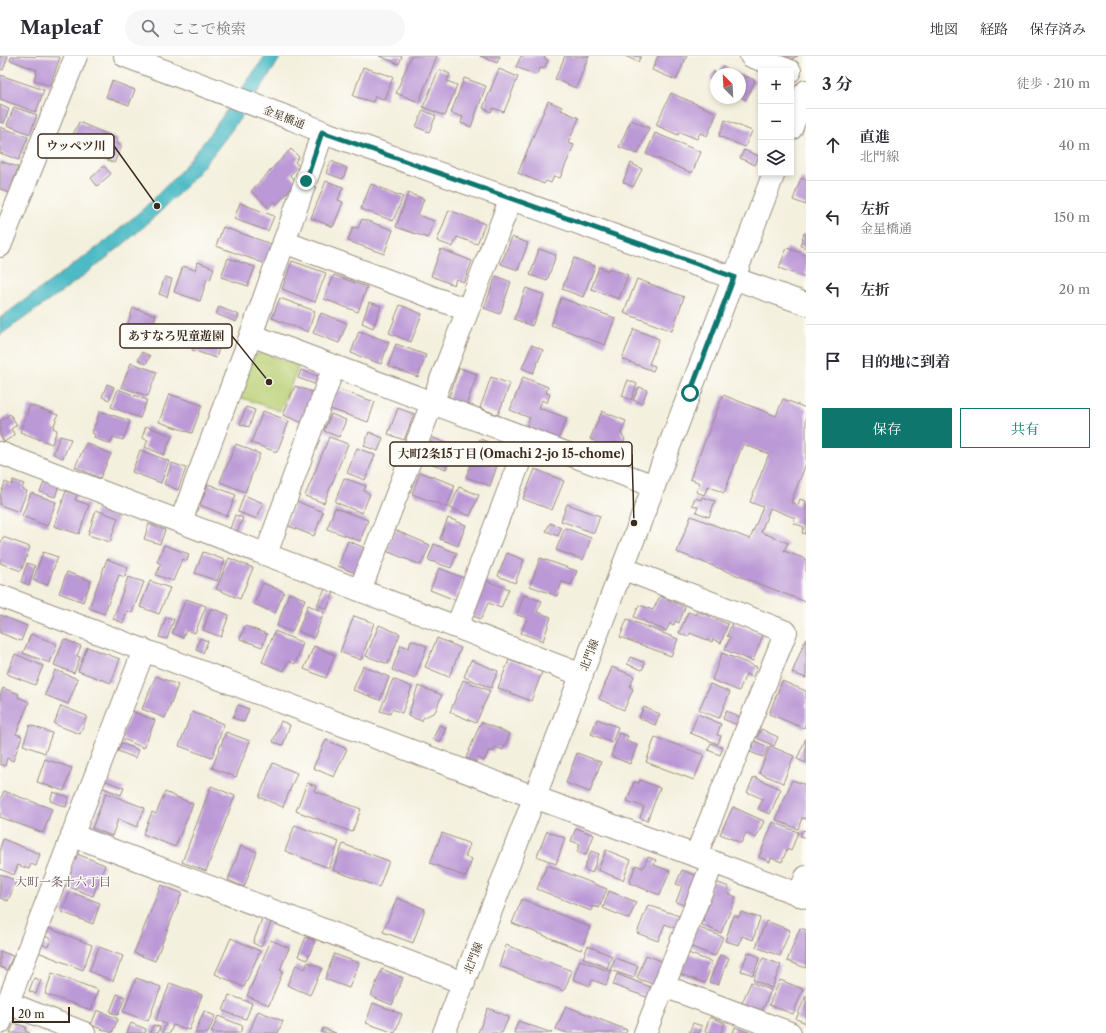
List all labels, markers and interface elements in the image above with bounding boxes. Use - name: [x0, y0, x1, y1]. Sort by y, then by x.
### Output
- search box: [125, 10, 405, 46]
- text: Mapleaf: [20, 16, 101, 39]
- icon: search: [139, 17, 161, 39]
- text: ここで検索: [171, 19, 246, 38]
- text: 地図: [930, 20, 958, 38]
- text: 経路: [980, 20, 1008, 38]
- text: 保存済み: [1030, 20, 1086, 38]
- north arrow: [710, 68, 746, 104]
- map controls: [758, 68, 794, 176]
- button: +: [758, 68, 794, 104]
- text: 3 分: [822, 74, 853, 94]
- text: 徒歩 · 210 m: [1017, 75, 1090, 91]
- street label: 金星橋通: [261, 103, 307, 131]
- button: −: [758, 104, 794, 140]
- text: 直進: [860, 127, 890, 146]
- callout: ウッペツ川: [38, 134, 114, 158]
- icon: ahead: [822, 134, 844, 156]
- text: 40 m: [1059, 137, 1090, 153]
- text: ウッペツ川: [46, 138, 106, 153]
- button: layers: [758, 140, 794, 176]
- text: 北門線: [860, 148, 899, 164]
- route end: [297, 172, 315, 190]
- text: 左折: [860, 199, 890, 218]
- icon: left: [822, 206, 844, 228]
- text: 150 m: [1054, 209, 1090, 225]
- text: 金星橋通: [860, 220, 912, 236]
- icon: left: [822, 278, 844, 300]
- text: 左折: [860, 280, 890, 299]
- text: 20 m: [1059, 281, 1090, 297]
- callout: あすなろ児童遊園: [120, 324, 232, 348]
- text: あすなろ児童遊園: [128, 328, 224, 343]
- icon: arrive: [822, 350, 844, 372]
- text: 目的地に到着: [860, 352, 950, 371]
- route start: [681, 384, 699, 402]
- button: 保存: [822, 408, 952, 448]
- button: 共有: [960, 408, 1090, 448]
- callout: 大町2条15丁目 (Omachi 2-jo 15-chome): [390, 442, 632, 466]
- text: 大町2条15丁目 (Omachi 2-jo 15-chome): [398, 446, 625, 461]
- street label: 北門線: [577, 637, 601, 673]
- district label: 大町一条十六丁目: [15, 874, 111, 889]
- street label: 北門線: [461, 940, 485, 976]
- scale bar: [12, 1005, 70, 1024]
- text: 20 m: [18, 1007, 44, 1021]

